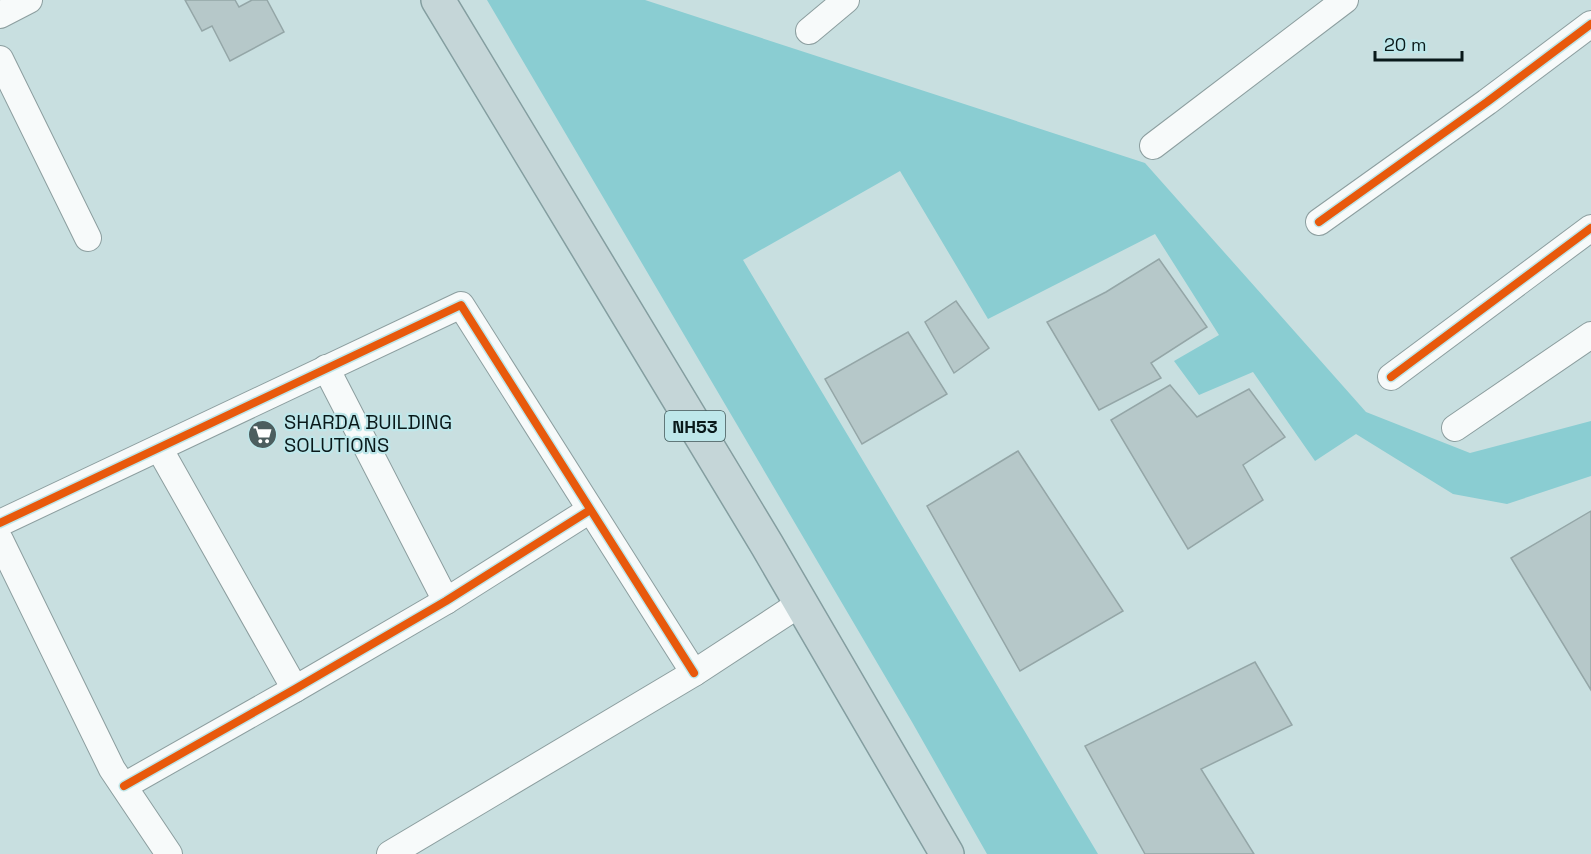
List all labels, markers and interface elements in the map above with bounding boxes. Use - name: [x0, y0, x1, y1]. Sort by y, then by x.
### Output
- scale bar: [1375, 24, 1462, 62]
- text: 20 m: [1384, 33, 1427, 56]
- place label: SHARDA BUILDING SOLUTIONS: [284, 409, 452, 458]
- road number: NH53: [665, 411, 725, 441]
- supermarket icon: SHARDA BUILDING SOLUTIONS: [247, 418, 279, 450]

